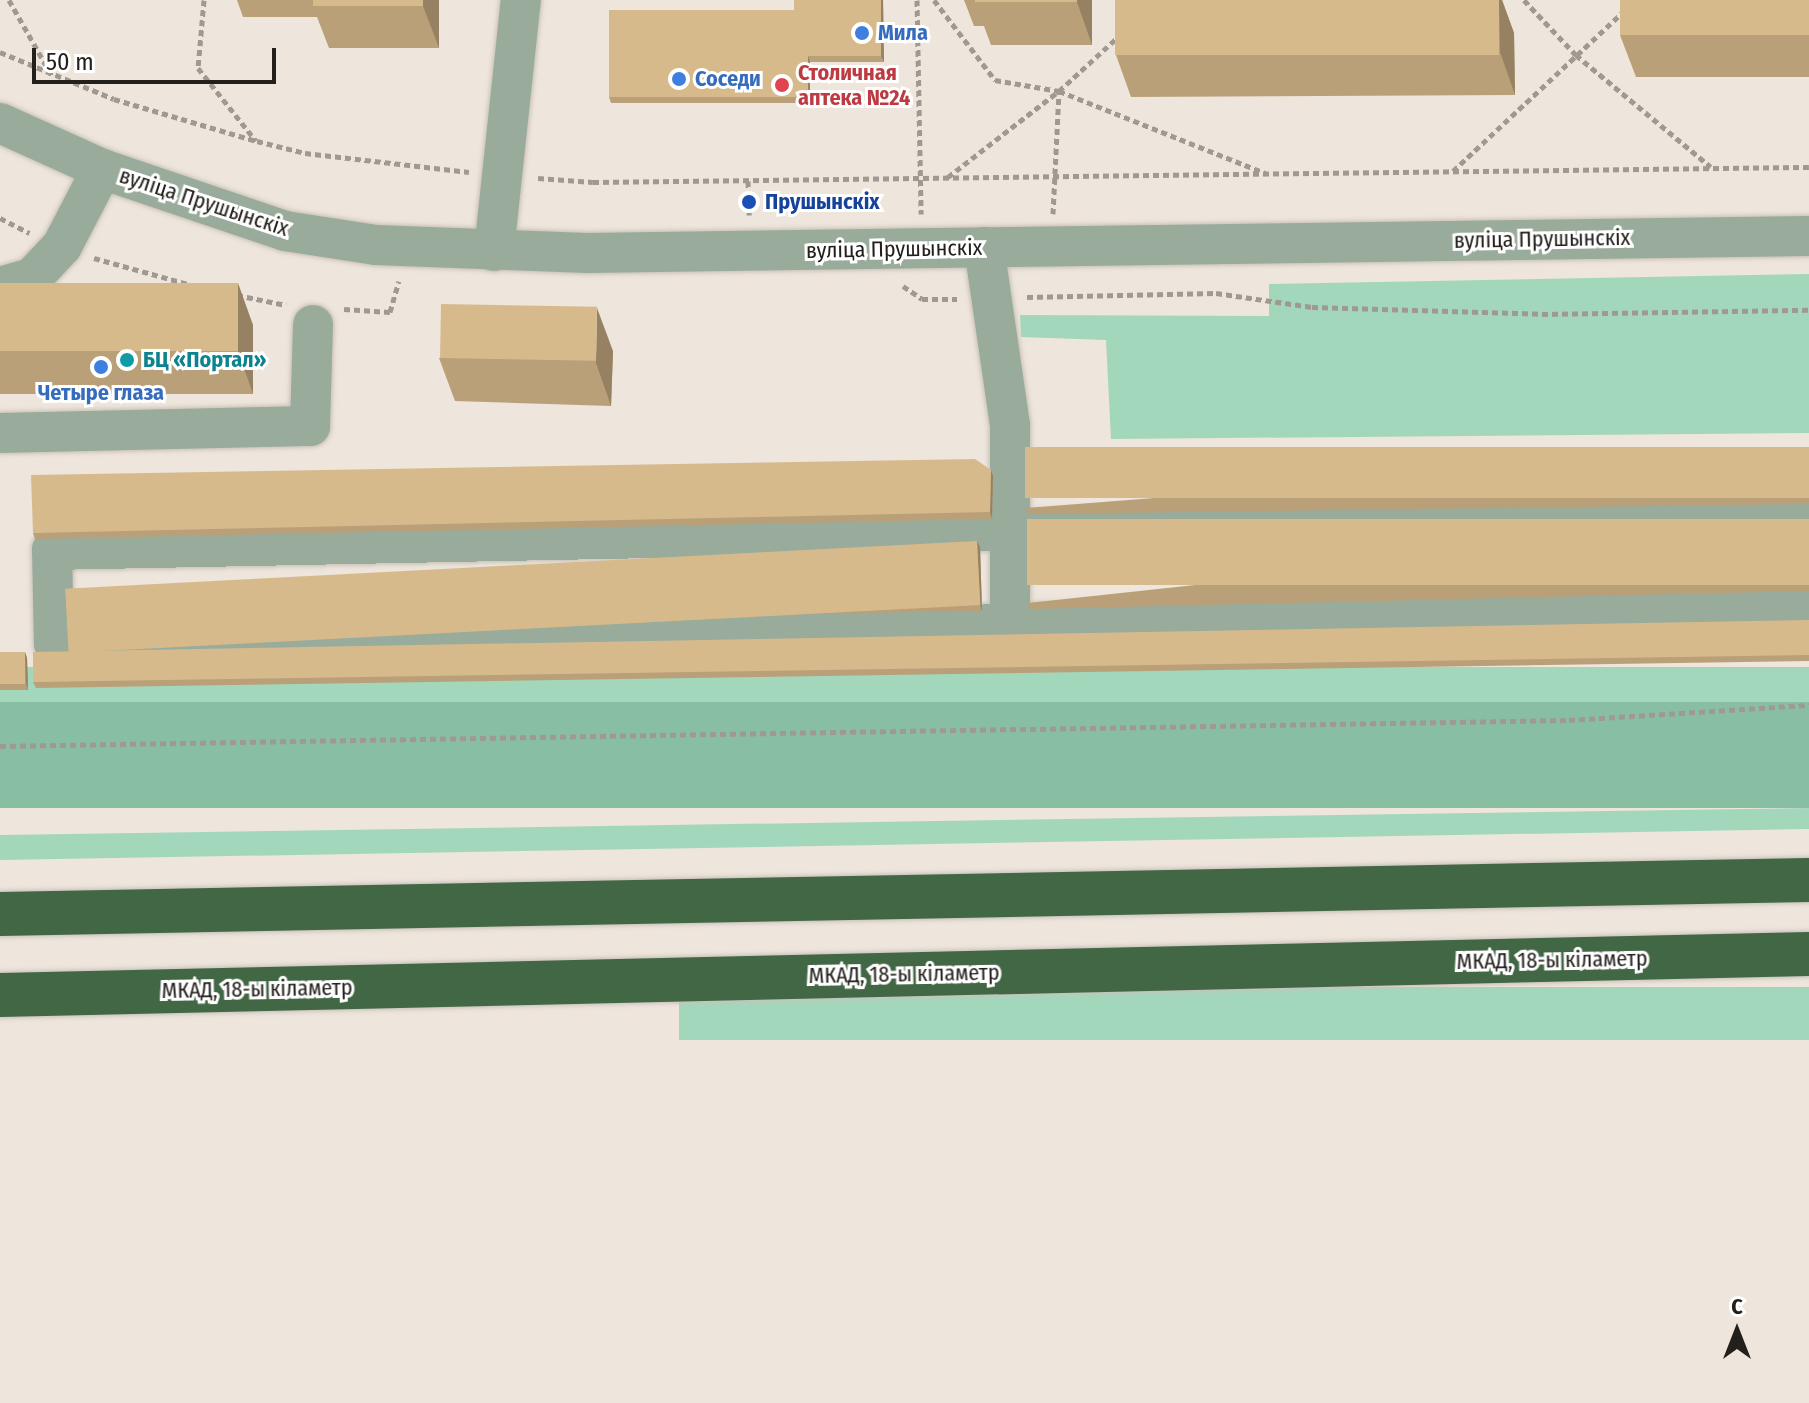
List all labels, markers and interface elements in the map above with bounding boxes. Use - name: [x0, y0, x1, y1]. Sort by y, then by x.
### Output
- place label: Мила: [878, 20, 928, 46]
- marker: Мила: [853, 24, 871, 42]
- scale bar: [36, 32, 280, 82]
- text: 50 m: [46, 48, 94, 76]
- place label: Столичная аптека №24: [798, 59, 910, 110]
- place label: Соседи: [695, 66, 761, 92]
- marker: Соседи: [670, 70, 688, 88]
- marker: Столичная аптека №24: [773, 76, 791, 94]
- street label: вуліца Прушынскіх: [116, 162, 292, 242]
- place label: Прушынскіх: [765, 189, 880, 215]
- marker: Прушынскіх: [740, 193, 758, 211]
- street label: вуліца Прушынскіх: [1454, 224, 1630, 254]
- street label: вуліца Прушынскіх: [806, 234, 982, 264]
- place label: БЦ «Портал»: [143, 347, 266, 373]
- marker: БЦ «Портал»: [118, 351, 136, 369]
- marker: Четыре глаза: [92, 358, 110, 376]
- place label: Четыре глаза: [38, 380, 164, 406]
- street label: МКАД, 18-ы кіламетр: [1456, 945, 1648, 975]
- street label: МКАД, 18-ы кіламетр: [808, 959, 1000, 989]
- street label: МКАД, 18-ы кіламетр: [161, 974, 353, 1004]
- north arrow: [1697, 1291, 1777, 1371]
- text: С: [1731, 1293, 1743, 1320]

